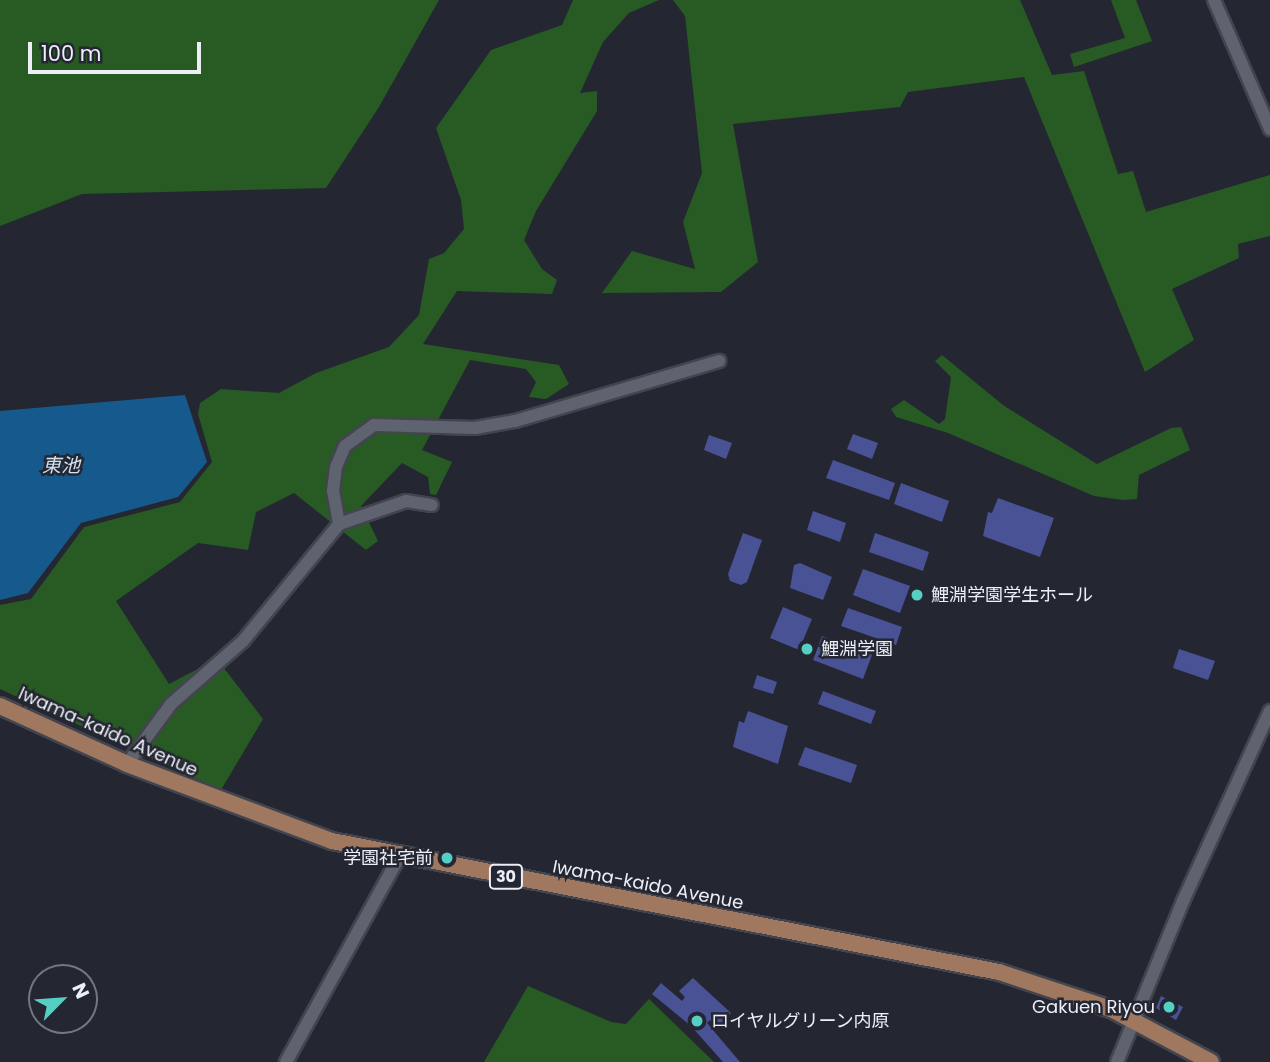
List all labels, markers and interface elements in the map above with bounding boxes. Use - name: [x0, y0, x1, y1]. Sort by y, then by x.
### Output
- scale bar: [32, 28, 205, 72]
- text: 100 m: [41, 39, 101, 68]
- water label: 東池: [42, 455, 80, 477]
- place label: 鯉淵学園学生ホール: [931, 584, 1093, 606]
- marker: 鯉淵学園学生ホール: [909, 587, 925, 603]
- place label: 鯉淵学園: [821, 638, 893, 660]
- marker: 鯉淵学園: [799, 641, 815, 657]
- street label: Iwama-kaido Avenue: [15, 683, 201, 781]
- place label: 学園社宅前: [343, 847, 433, 869]
- marker: 学園社宅前: [439, 850, 455, 866]
- street label: Iwama-kaido Avenue: [551, 856, 745, 914]
- road number: 30: [489, 864, 524, 890]
- north arrow: [28, 964, 98, 1034]
- text: N: [65, 979, 96, 1003]
- place label: Gakuen Riyou: [1032, 996, 1155, 1018]
- marker: Gakuen Riyou: [1161, 999, 1177, 1015]
- place label: ロイヤルグリーン内原: [711, 1010, 891, 1032]
- marker: ロイヤルグリーン内原: [689, 1013, 705, 1029]

